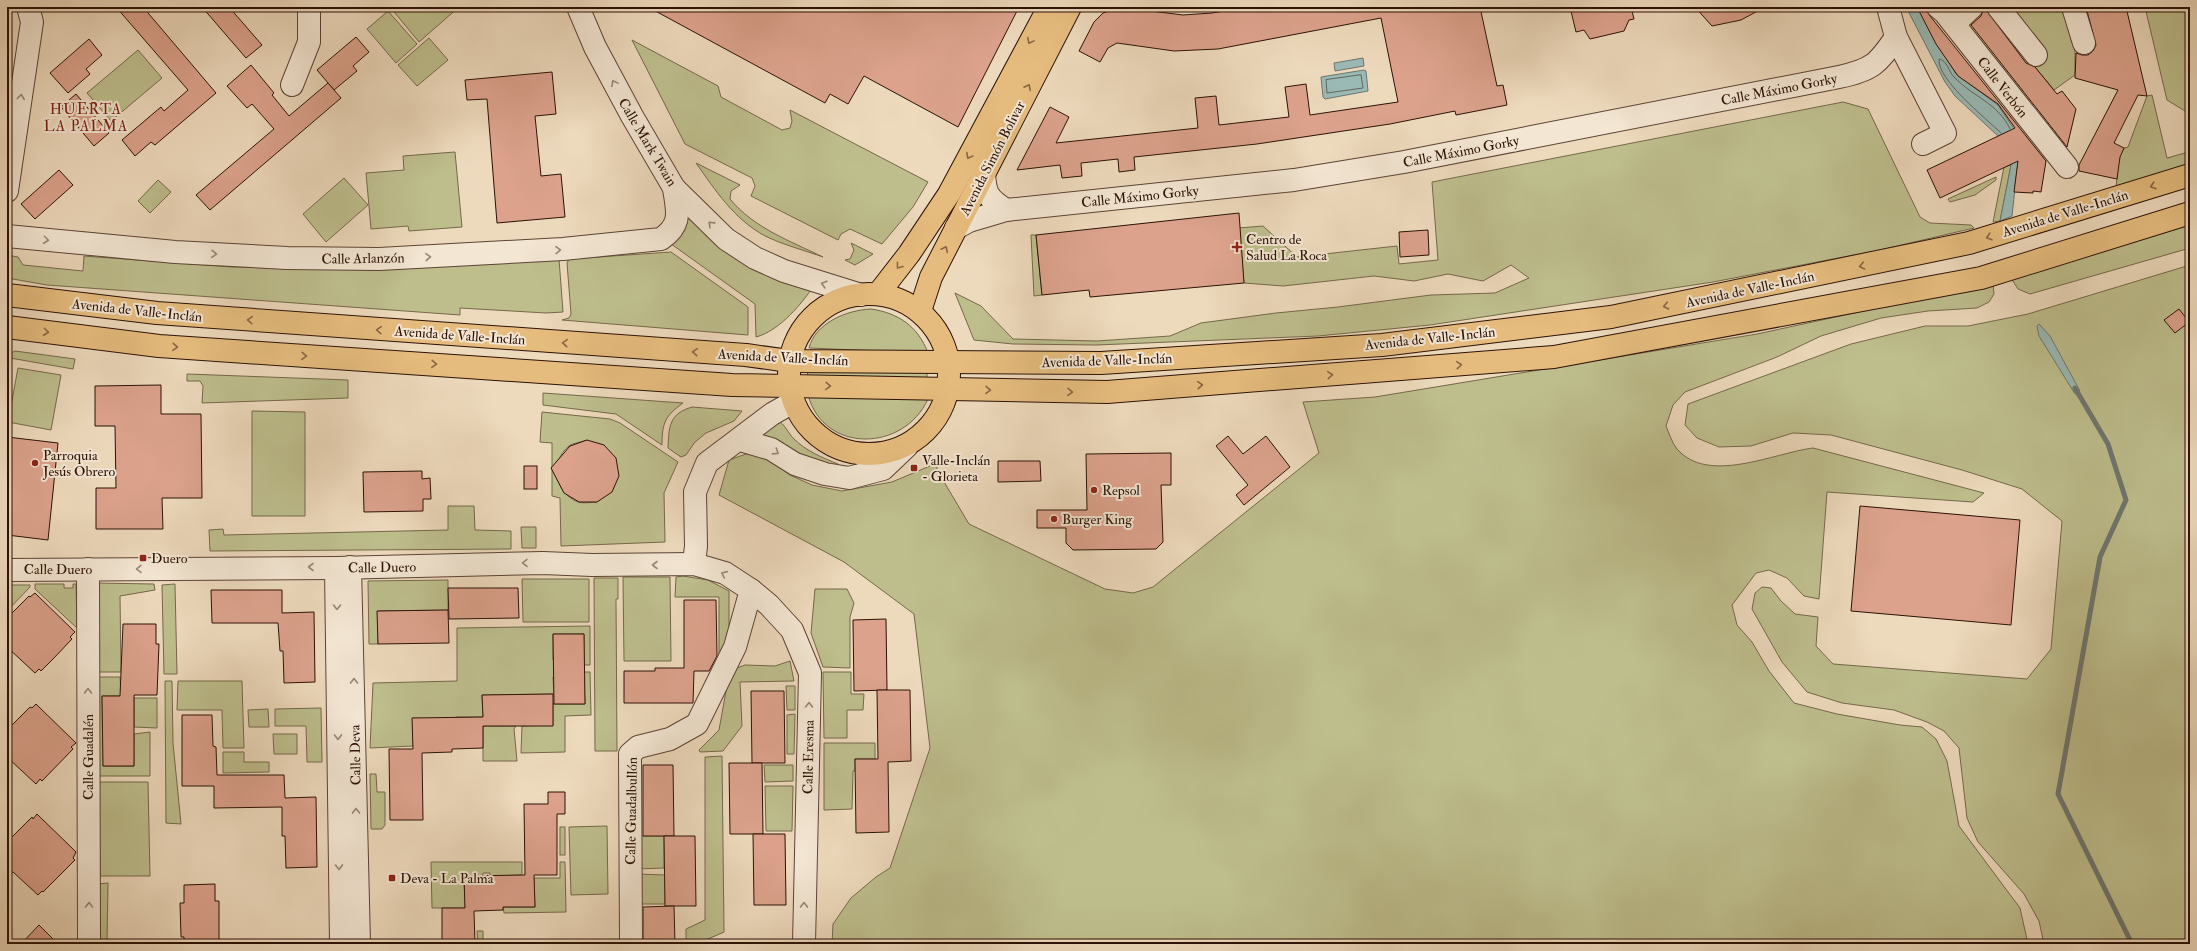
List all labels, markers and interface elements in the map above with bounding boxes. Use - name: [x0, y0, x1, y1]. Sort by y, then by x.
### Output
- one-way arrow: [1028, 37, 1035, 45]
- street label: Calle Verbón: [1974, 54, 2032, 121]
- street label: Calle Máximo Gorky: [1720, 70, 1840, 110]
- one-way arrow: [611, 80, 619, 87]
- one-way arrow: [1023, 84, 1031, 92]
- one-way arrow: [16, 94, 25, 100]
- street label: Calle Mark Twain: [615, 95, 681, 190]
- street label: Avenida Simón Bolivar: [956, 98, 1029, 219]
- district label: HUERTA LA PALMA: [44, 100, 128, 136]
- street label: Calle Máximo Gorky: [1402, 132, 1522, 172]
- one-way arrow: [967, 152, 974, 159]
- one-way arrow: [2149, 181, 2156, 190]
- street label: Calle Máximo Gorky: [1080, 182, 1201, 212]
- street label: Avenida de Valle-Inclán: [1999, 186, 2130, 241]
- one-way arrow: [708, 221, 716, 229]
- place label: Centro de Salud La Roca: [1246, 231, 1327, 264]
- one-way arrow: [1985, 232, 1992, 241]
- one-way arrow: [43, 235, 49, 244]
- marker: Centro de Salud La Roca: [1231, 241, 1243, 253]
- one-way arrow: [555, 245, 561, 254]
- one-way arrow: [940, 246, 948, 253]
- street label: Calle Arlanzón: [321, 249, 405, 268]
- one-way arrow: [211, 250, 217, 259]
- one-way arrow: [425, 252, 431, 261]
- one-way arrow: [897, 261, 904, 268]
- one-way arrow: [1859, 261, 1865, 269]
- street label: Avenida de Valle-Inclán: [1683, 268, 1816, 312]
- one-way arrow: [821, 280, 828, 289]
- street label: Avenida de Valle-Inclán: [70, 295, 203, 326]
- one-way arrow: [1663, 301, 1669, 310]
- one-way arrow: [247, 316, 253, 325]
- street label: Avenida de Valle-Inclán: [393, 322, 526, 349]
- street label: Avenida de Valle-Inclán: [1363, 323, 1496, 354]
- one-way arrow: [376, 325, 382, 334]
- one-way arrow: [43, 327, 49, 336]
- one-way arrow: [562, 338, 568, 347]
- one-way arrow: [172, 343, 178, 351]
- street label: Avenida de Valle-Inclán: [716, 346, 849, 369]
- one-way arrow: [692, 347, 698, 356]
- street label: Avenida de Valle-Inclán: [1040, 350, 1173, 371]
- one-way arrow: [301, 351, 307, 360]
- one-way arrow: [431, 360, 437, 369]
- one-way arrow: [1456, 360, 1462, 369]
- one-way arrow: [1327, 371, 1333, 380]
- one-way arrow: [1197, 381, 1203, 390]
- one-way arrow: [825, 382, 831, 391]
- one-way arrow: [985, 386, 991, 395]
- one-way arrow: [1067, 388, 1073, 396]
- place label: Parroquia Jesús Obrero: [42, 447, 115, 480]
- one-way arrow: [772, 447, 779, 454]
- place label: Valle-Inclán - Glorieta: [922, 452, 990, 485]
- marker: Parroquia Jesús Obrero: [30, 458, 40, 468]
- marker: Valle-Inclán - Glorieta: [909, 463, 919, 473]
- place label: Repsol: [1102, 482, 1140, 500]
- marker: Repsol: [1089, 485, 1099, 495]
- place label: Burger King: [1062, 511, 1133, 528]
- marker: Burger King: [1049, 514, 1059, 524]
- place label: Duero: [151, 550, 188, 567]
- marker: Duero: [138, 553, 148, 563]
- street label: Calle Duero: [348, 558, 417, 577]
- one-way arrow: [522, 559, 528, 568]
- one-way arrow: [652, 560, 658, 569]
- street label: Calle Duero: [24, 561, 92, 578]
- one-way arrow: [308, 563, 314, 571]
- one-way arrow: [136, 564, 142, 573]
- one-way arrow: [721, 571, 728, 579]
- one-way arrow: [333, 604, 341, 610]
- one-way arrow: [350, 678, 358, 684]
- one-way arrow: [84, 688, 92, 694]
- one-way arrow: [805, 702, 813, 708]
- street label: Calle Guadalén: [80, 714, 97, 800]
- street label: Calle Eresma: [799, 719, 818, 794]
- street label: Calle Deva: [346, 724, 365, 786]
- one-way arrow: [334, 734, 342, 740]
- street label: Calle Guadalbullón: [622, 757, 641, 865]
- one-way arrow: [352, 808, 360, 814]
- one-way arrow: [335, 864, 344, 870]
- place label: Deva - La Palma: [400, 870, 494, 887]
- marker: Deva - La Palma: [387, 873, 397, 883]
- one-way arrow: [85, 902, 93, 908]
- one-way arrow: [800, 902, 809, 908]

